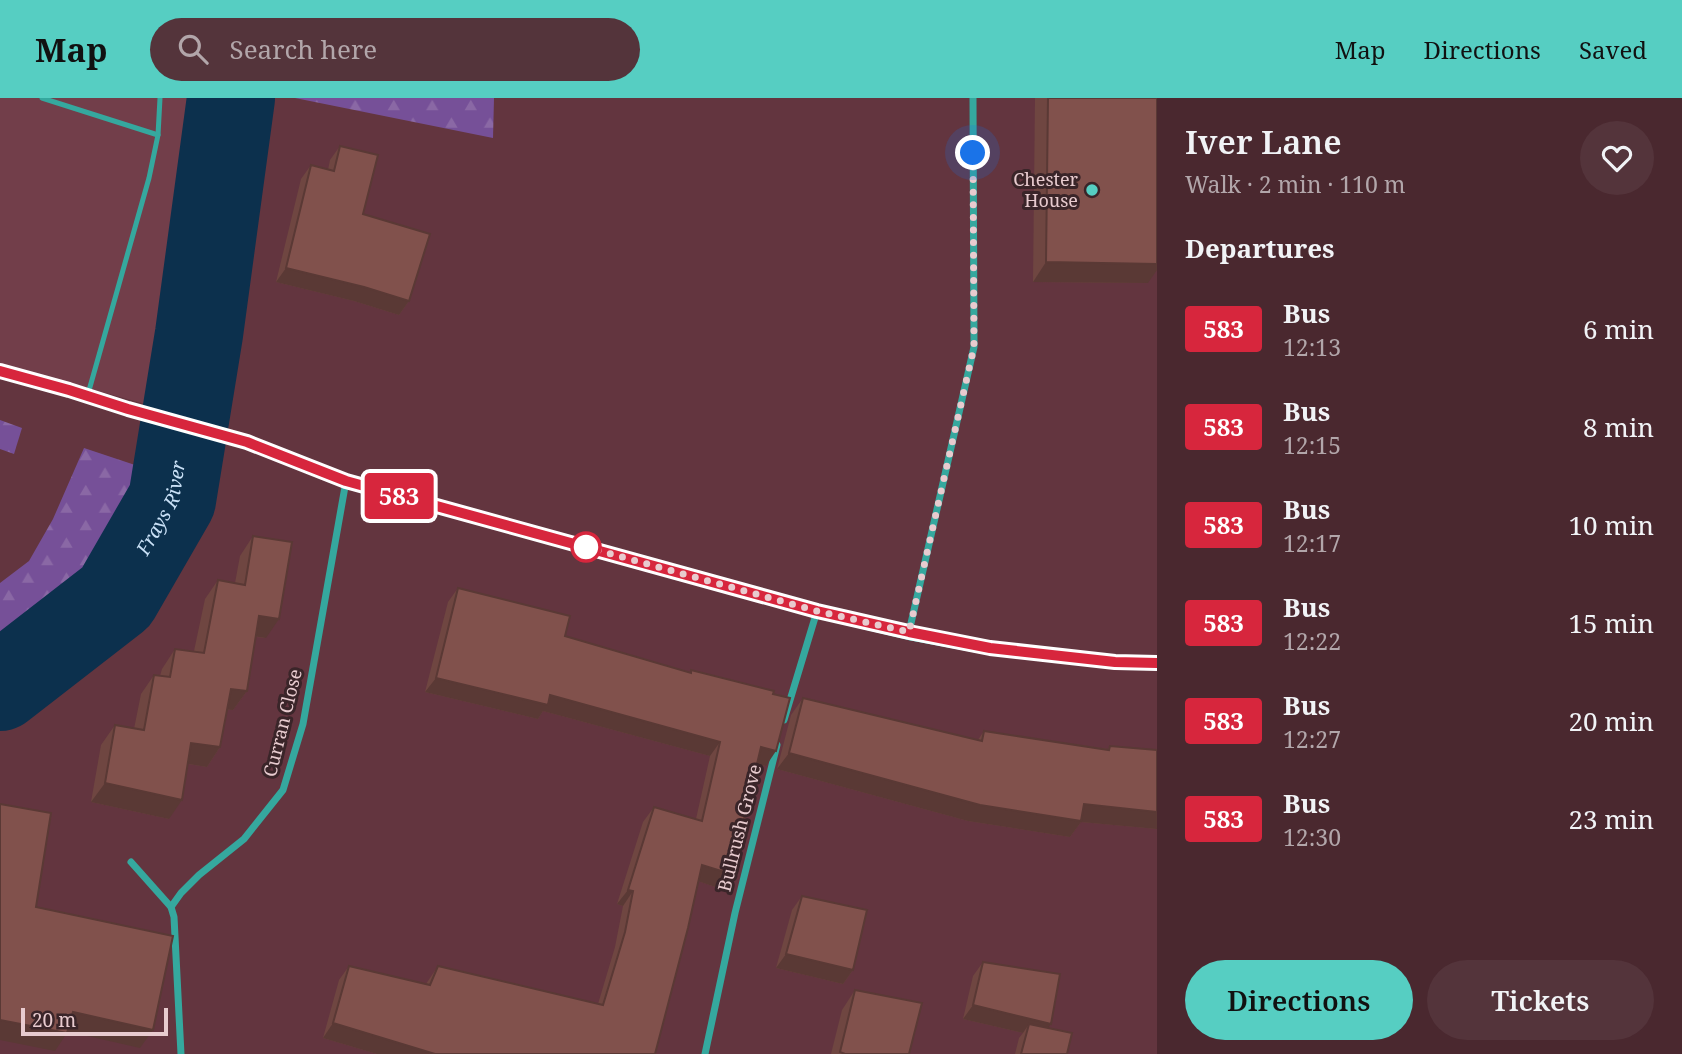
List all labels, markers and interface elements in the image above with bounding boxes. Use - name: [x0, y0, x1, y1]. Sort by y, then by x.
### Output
- search box: [150, 18, 640, 81]
- text: Map: [35, 27, 108, 72]
- icon: search: [174, 30, 212, 68]
- text: Search here: [230, 31, 377, 67]
- text: Map: [1335, 33, 1386, 66]
- text: Directions: [1424, 33, 1541, 66]
- text: Saved: [1579, 33, 1647, 66]
- text: Iver Lane: [1185, 119, 1342, 164]
- button: heart: [1580, 121, 1654, 195]
- your location: [955, 135, 990, 170]
- place label: Chester House: [1013, 167, 1079, 212]
- text: Walk · 2 min · 110 m: [1185, 168, 1405, 200]
- marker: Chester House: [1084, 182, 1100, 198]
- text: Departures: [1185, 230, 1335, 266]
- text: Bus: [1283, 295, 1330, 331]
- text: 6 min: [1583, 311, 1654, 347]
- text: 583: [1203, 312, 1244, 345]
- text: 12:13: [1283, 331, 1341, 363]
- text: Bus: [1283, 393, 1330, 429]
- text: 8 min: [1583, 409, 1654, 445]
- text: 583: [1203, 410, 1244, 443]
- text: 12:15: [1283, 429, 1341, 461]
- water label: Frays River: [130, 459, 191, 561]
- line badge: 583: [359, 473, 439, 519]
- text: 583: [379, 479, 419, 512]
- text: Bus: [1283, 491, 1330, 527]
- text: 10 min: [1569, 507, 1654, 543]
- text: 583: [1203, 508, 1244, 541]
- text: 12:17: [1283, 527, 1341, 559]
- unlabelled marker: [571, 532, 601, 562]
- text: Bus: [1283, 589, 1330, 625]
- text: 15 min: [1569, 605, 1654, 641]
- text: 583: [1203, 606, 1244, 639]
- text: 12:22: [1283, 625, 1341, 657]
- street label: Curran Close: [257, 666, 307, 779]
- text: Bus: [1283, 687, 1330, 723]
- text: 20 min: [1569, 703, 1654, 739]
- text: 583: [1203, 704, 1244, 737]
- text: 12:27: [1283, 723, 1341, 755]
- street label: Bullrush Grove: [712, 762, 766, 894]
- text: Bus: [1283, 785, 1330, 821]
- text: 23 min: [1569, 801, 1654, 837]
- text: 583: [1203, 802, 1244, 835]
- text: 12:30: [1283, 821, 1341, 853]
- button: Directions: [1185, 960, 1413, 1040]
- button: Tickets: [1427, 960, 1654, 1040]
- scale bar: [21, 1005, 168, 1037]
- text: 20 m: [32, 1007, 76, 1033]

